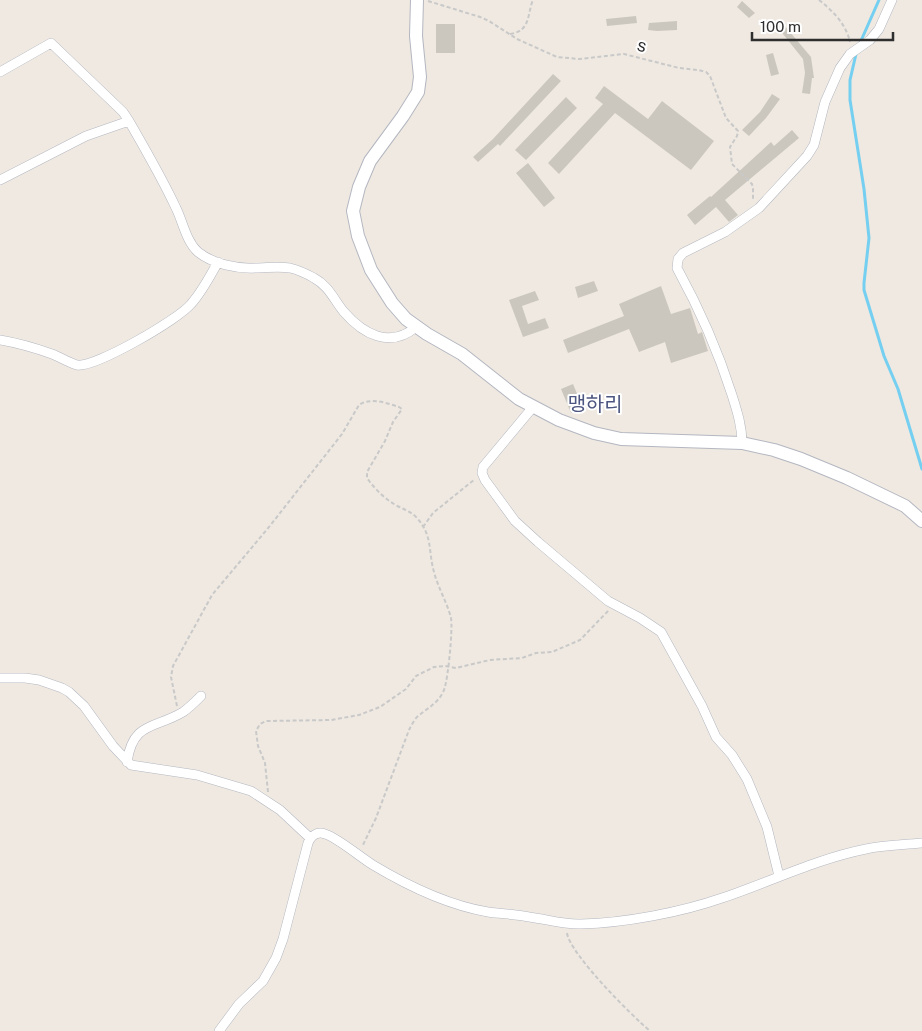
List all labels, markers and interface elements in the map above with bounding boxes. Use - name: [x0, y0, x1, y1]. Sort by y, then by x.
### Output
- scale bar: [752, 10, 893, 42]
- text: 100 m: [760, 18, 801, 35]
- street label: s: [635, 34, 649, 56]
- district label: 맹하리: [567, 392, 623, 416]

